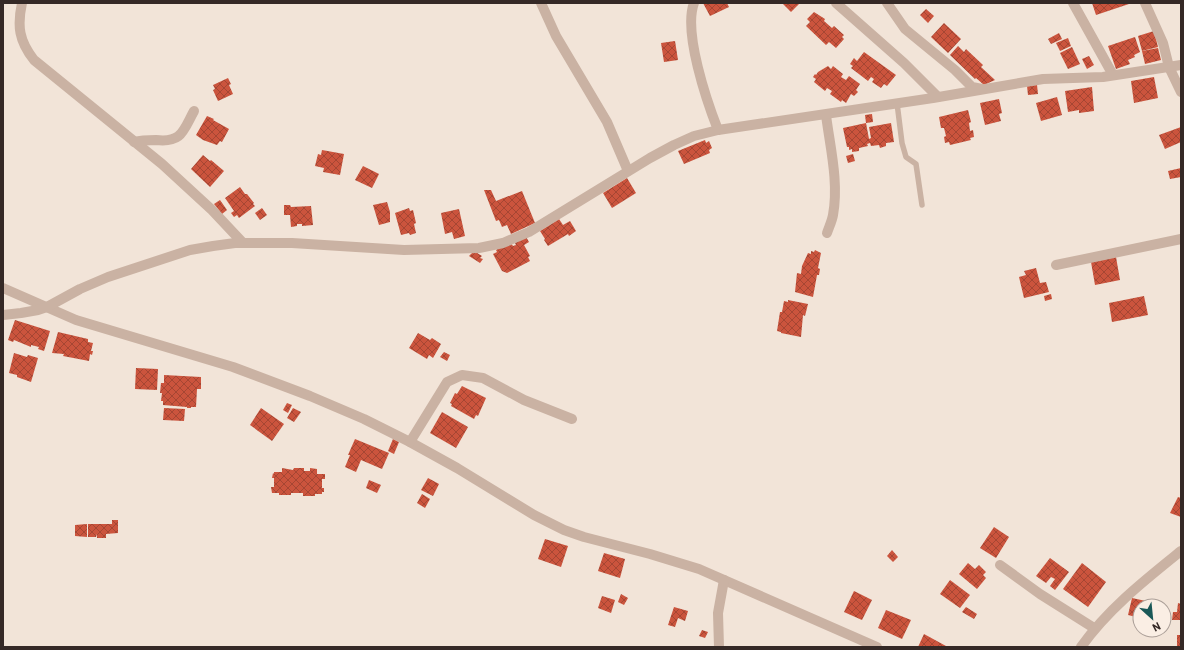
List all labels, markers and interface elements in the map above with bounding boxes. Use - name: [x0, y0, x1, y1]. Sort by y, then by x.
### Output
- north arrow: [1132, 598, 1172, 638]
- text: N: [1151, 620, 1163, 635]

